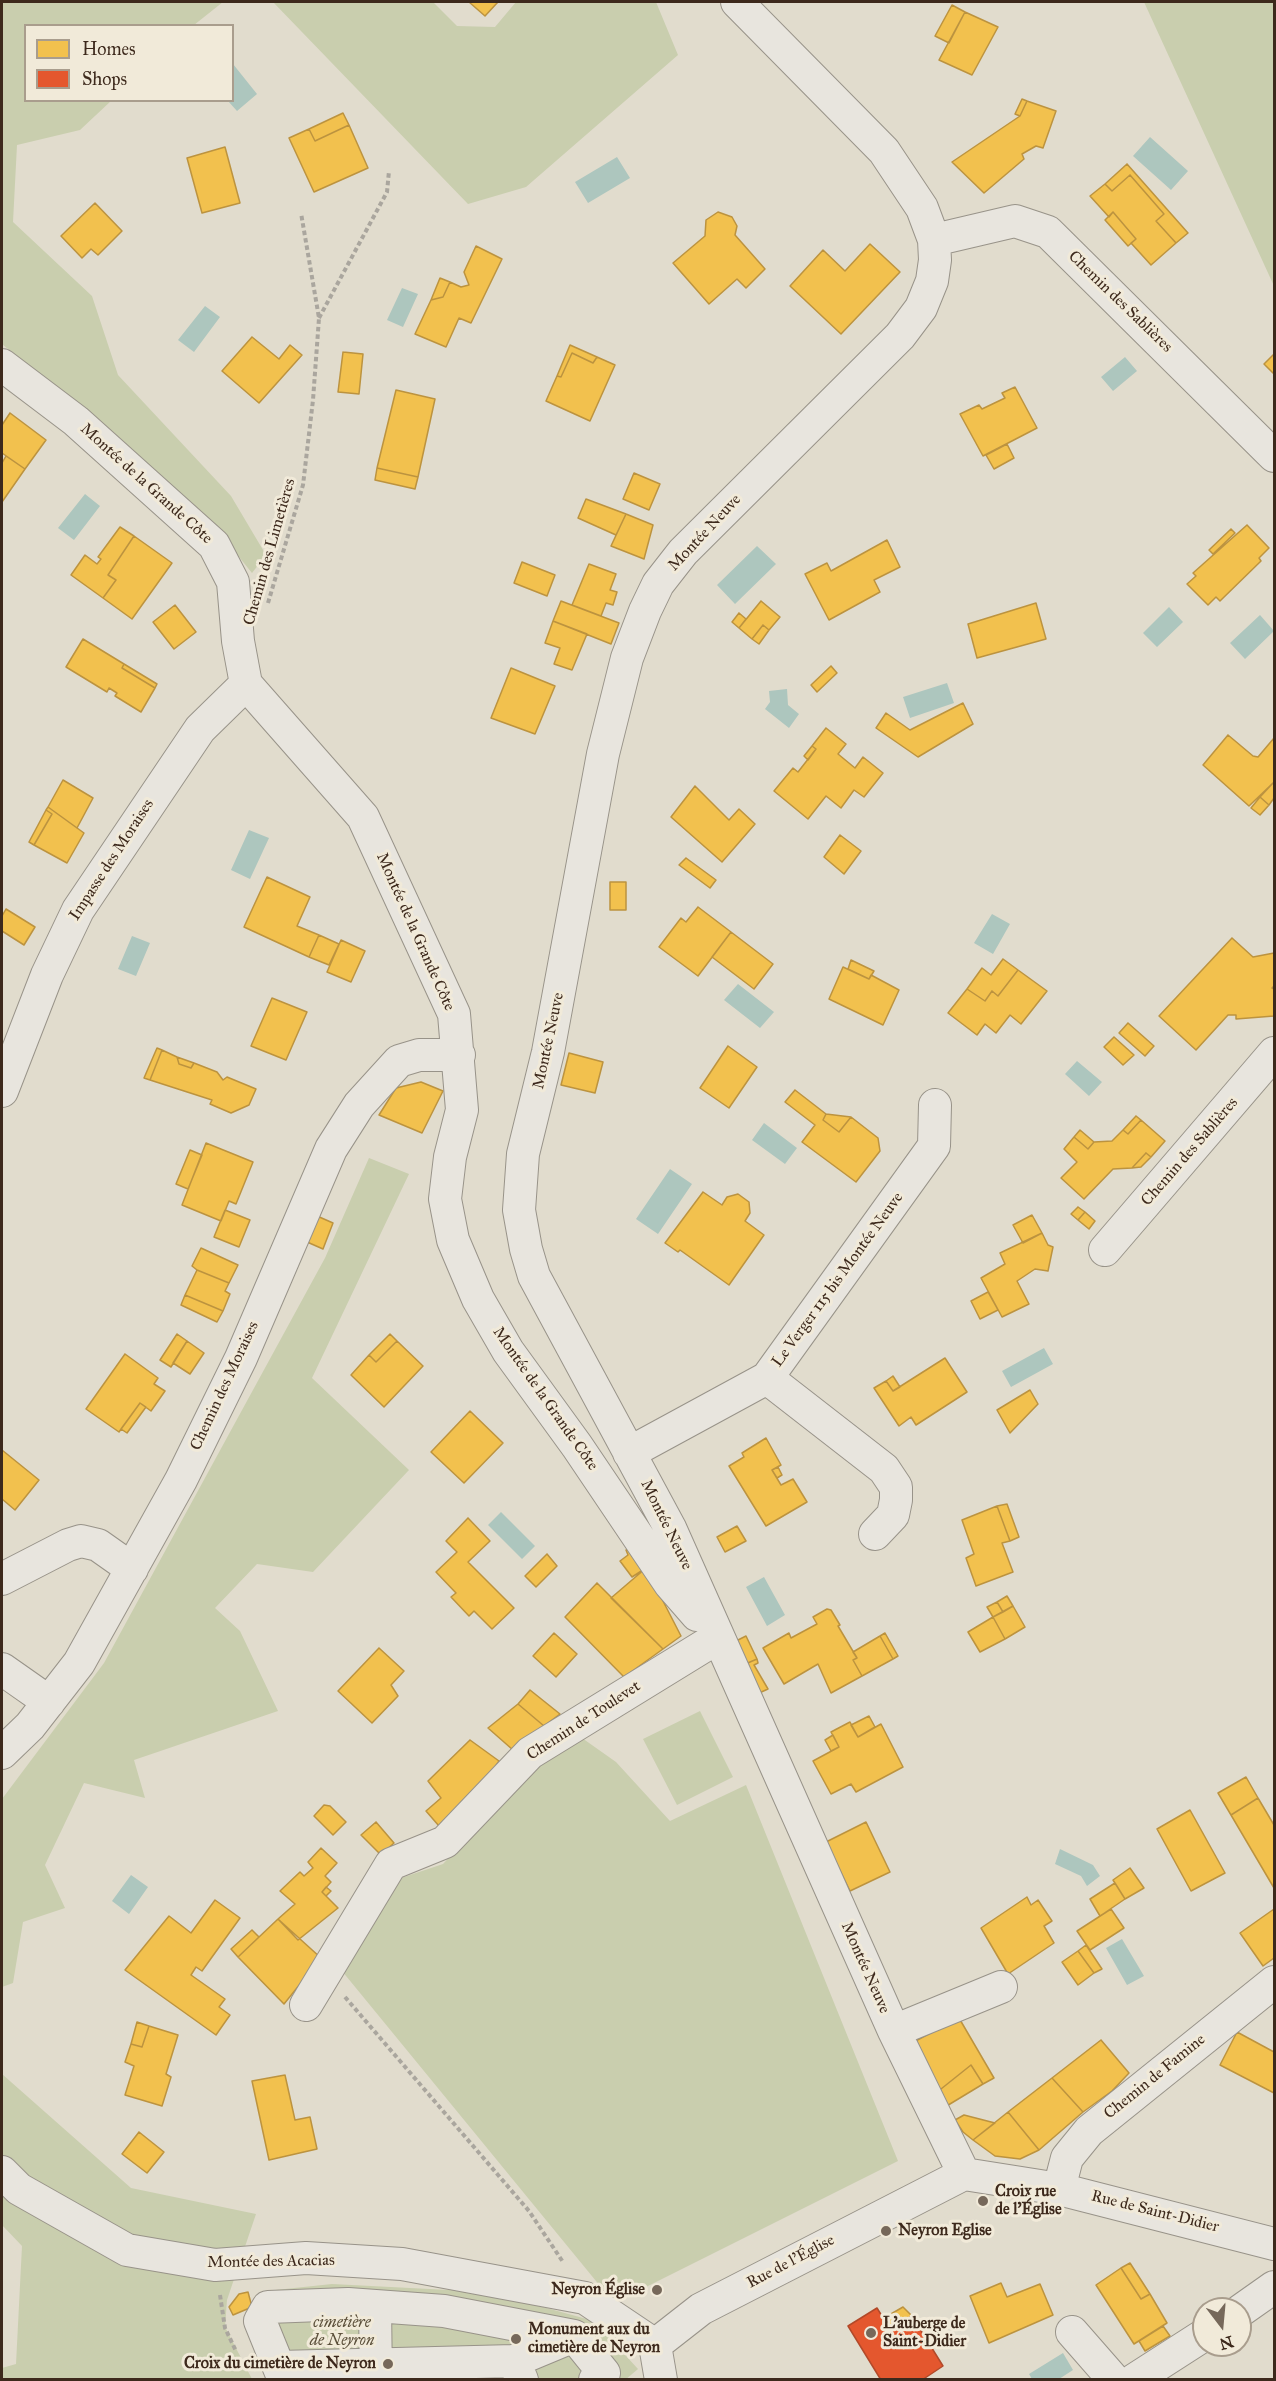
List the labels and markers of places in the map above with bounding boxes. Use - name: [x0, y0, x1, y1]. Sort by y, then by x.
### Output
- place label: Croix rue de l'Église: [995, 2182, 1062, 2220]
- marker: Croix rue de l'Église: [976, 2194, 990, 2208]
- place label: Neyron Eglise: [898, 2221, 992, 2241]
- marker: Neyron Eglise: [879, 2224, 893, 2238]
- place label: Neyron Église: [551, 2280, 645, 2300]
- marker: Neyron Église: [650, 2283, 664, 2297]
- place label: L'auberge de Saint-Didier: [883, 2314, 966, 2352]
- place label: Monument aux du cimetière de Neyron: [528, 2320, 660, 2358]
- marker: L'auberge de Saint-Didier: [864, 2326, 878, 2340]
- marker: Monument aux du cimetière de Neyron: [509, 2332, 523, 2346]
- place label: Croix du cimetière de Neyron: [184, 2354, 376, 2374]
- marker: Croix du cimetière de Neyron: [381, 2357, 395, 2371]

